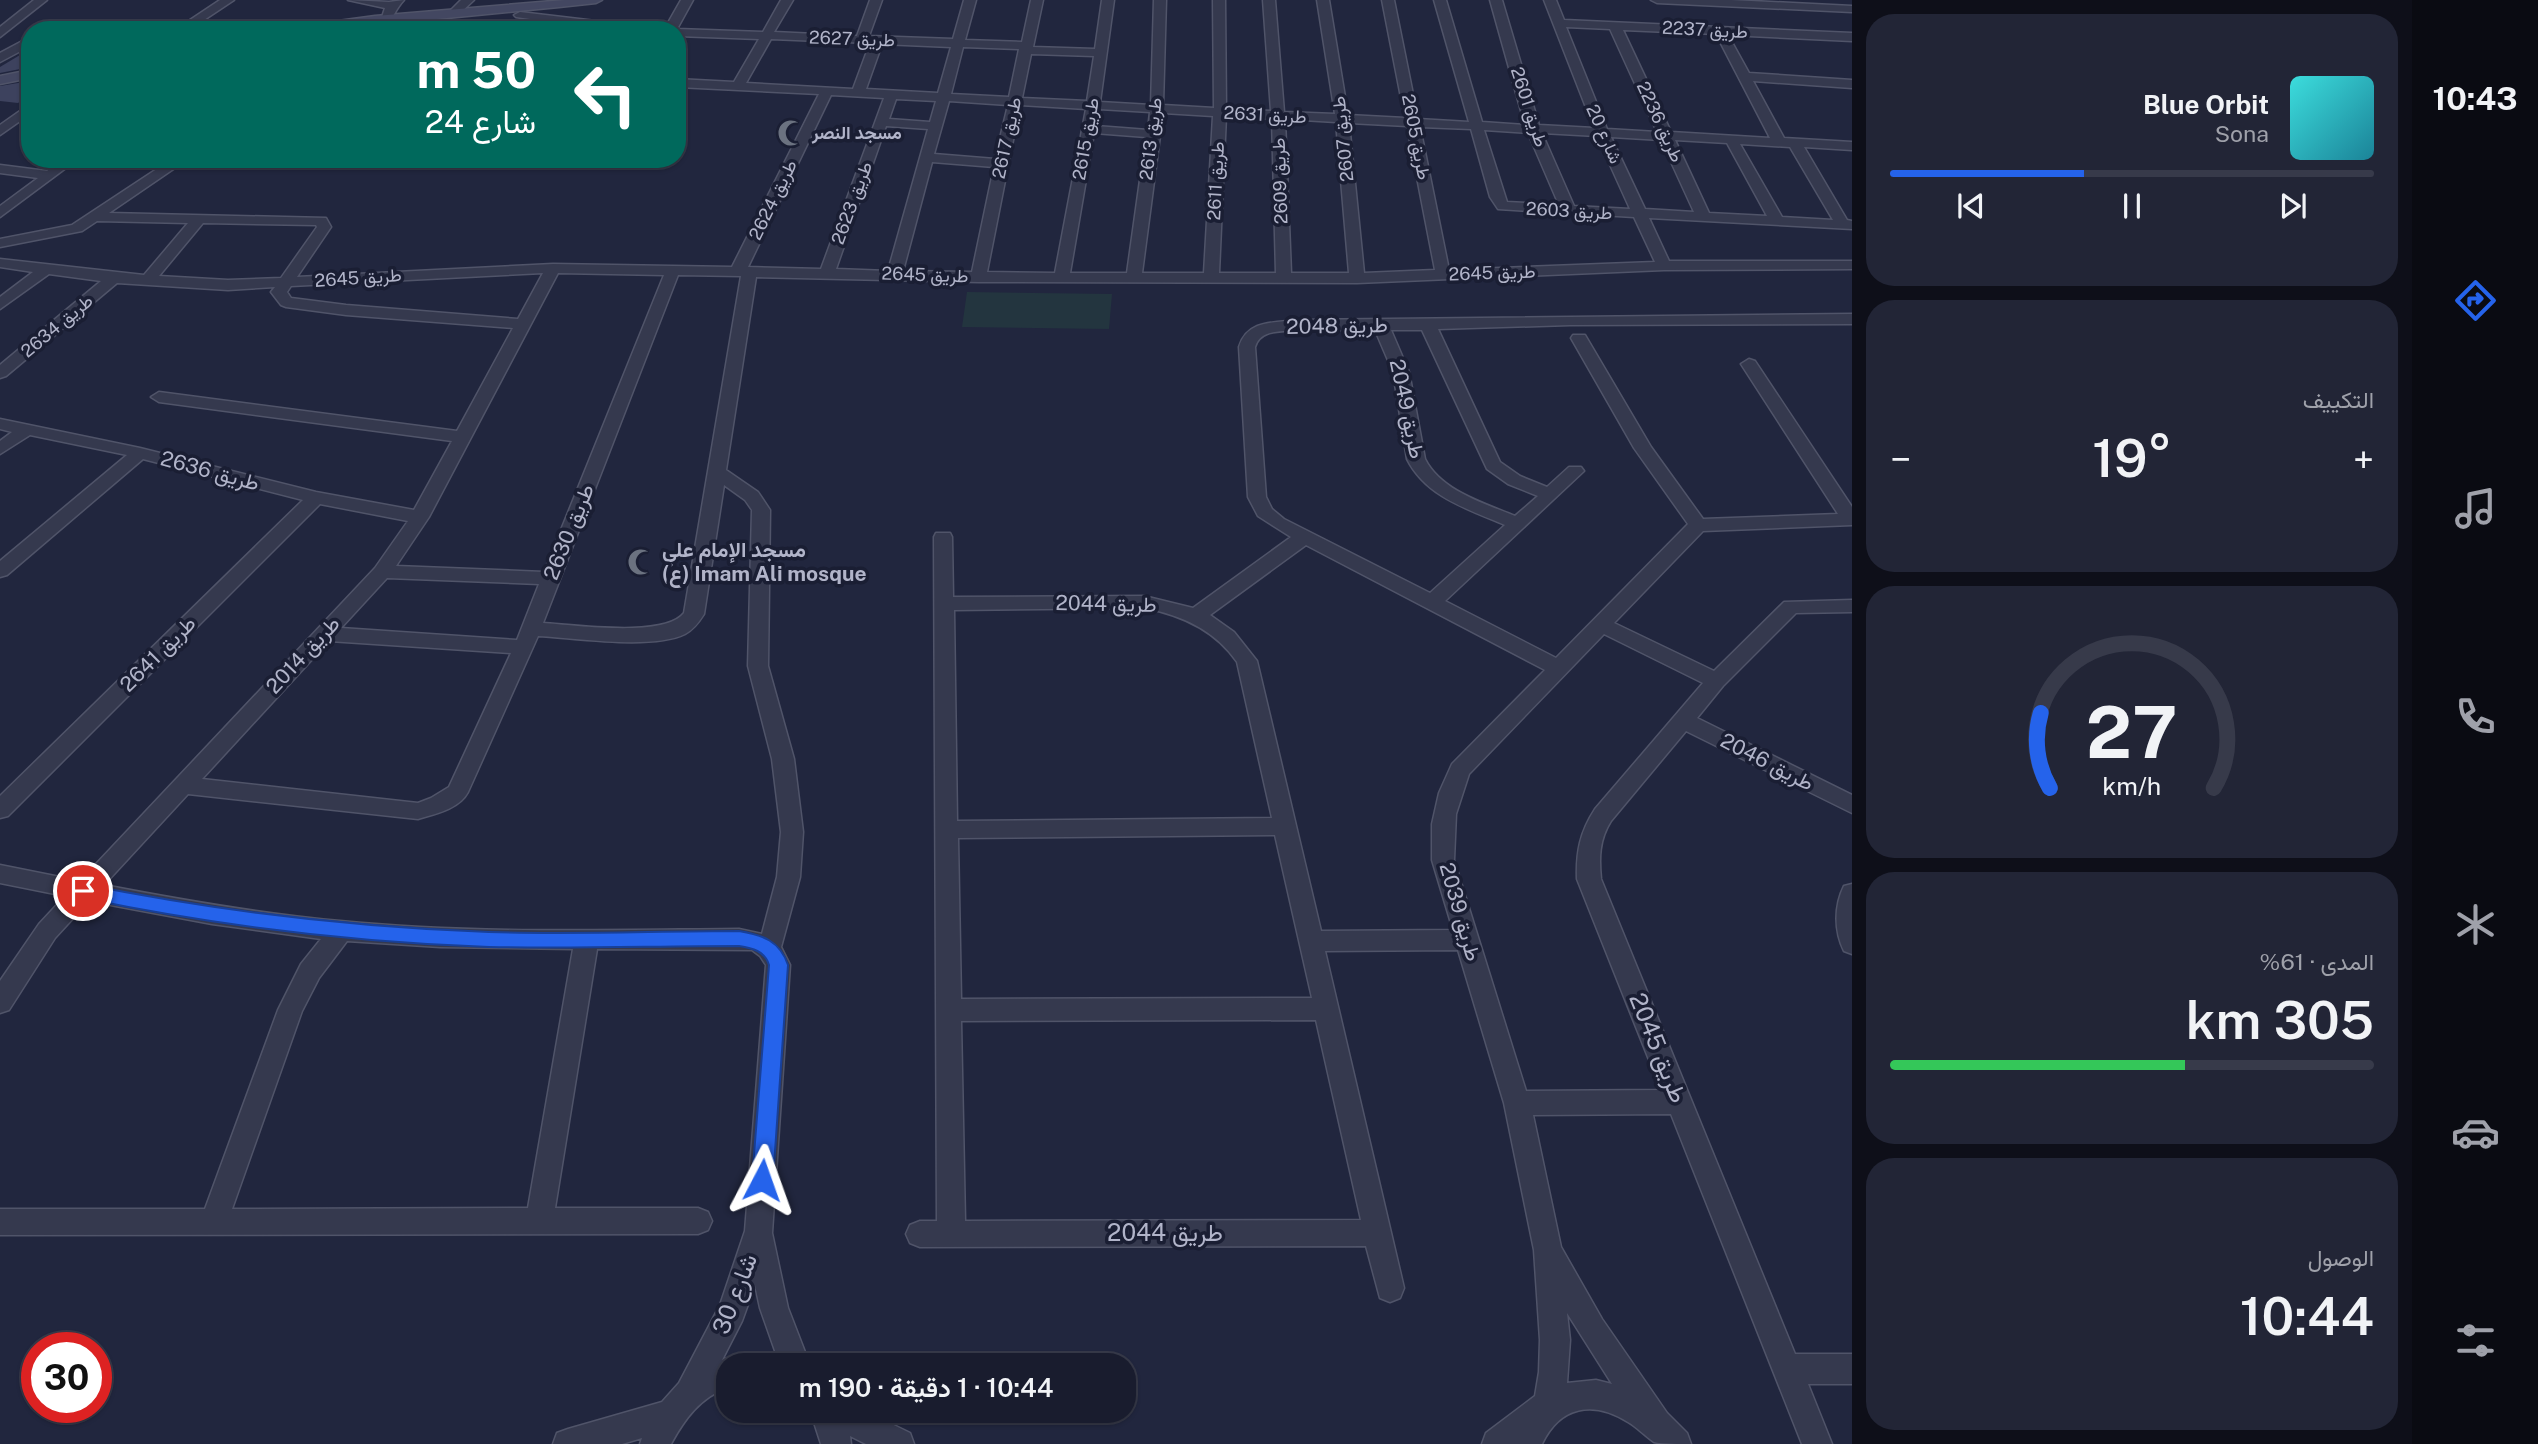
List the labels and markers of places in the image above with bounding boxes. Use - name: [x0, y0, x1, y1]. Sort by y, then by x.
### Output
- mosque icon: مسجد النصر: [776, 118, 806, 148]
- place label: مسجد النصر: [811, 122, 902, 144]
- place label: مسجد الإمام علي (ع) Imam Ali mosque: [662, 537, 867, 588]
- mosque icon: مسجد الإمام علي (ع) Imam Ali mosque: [626, 547, 656, 577]
- pin: [53, 861, 113, 921]

